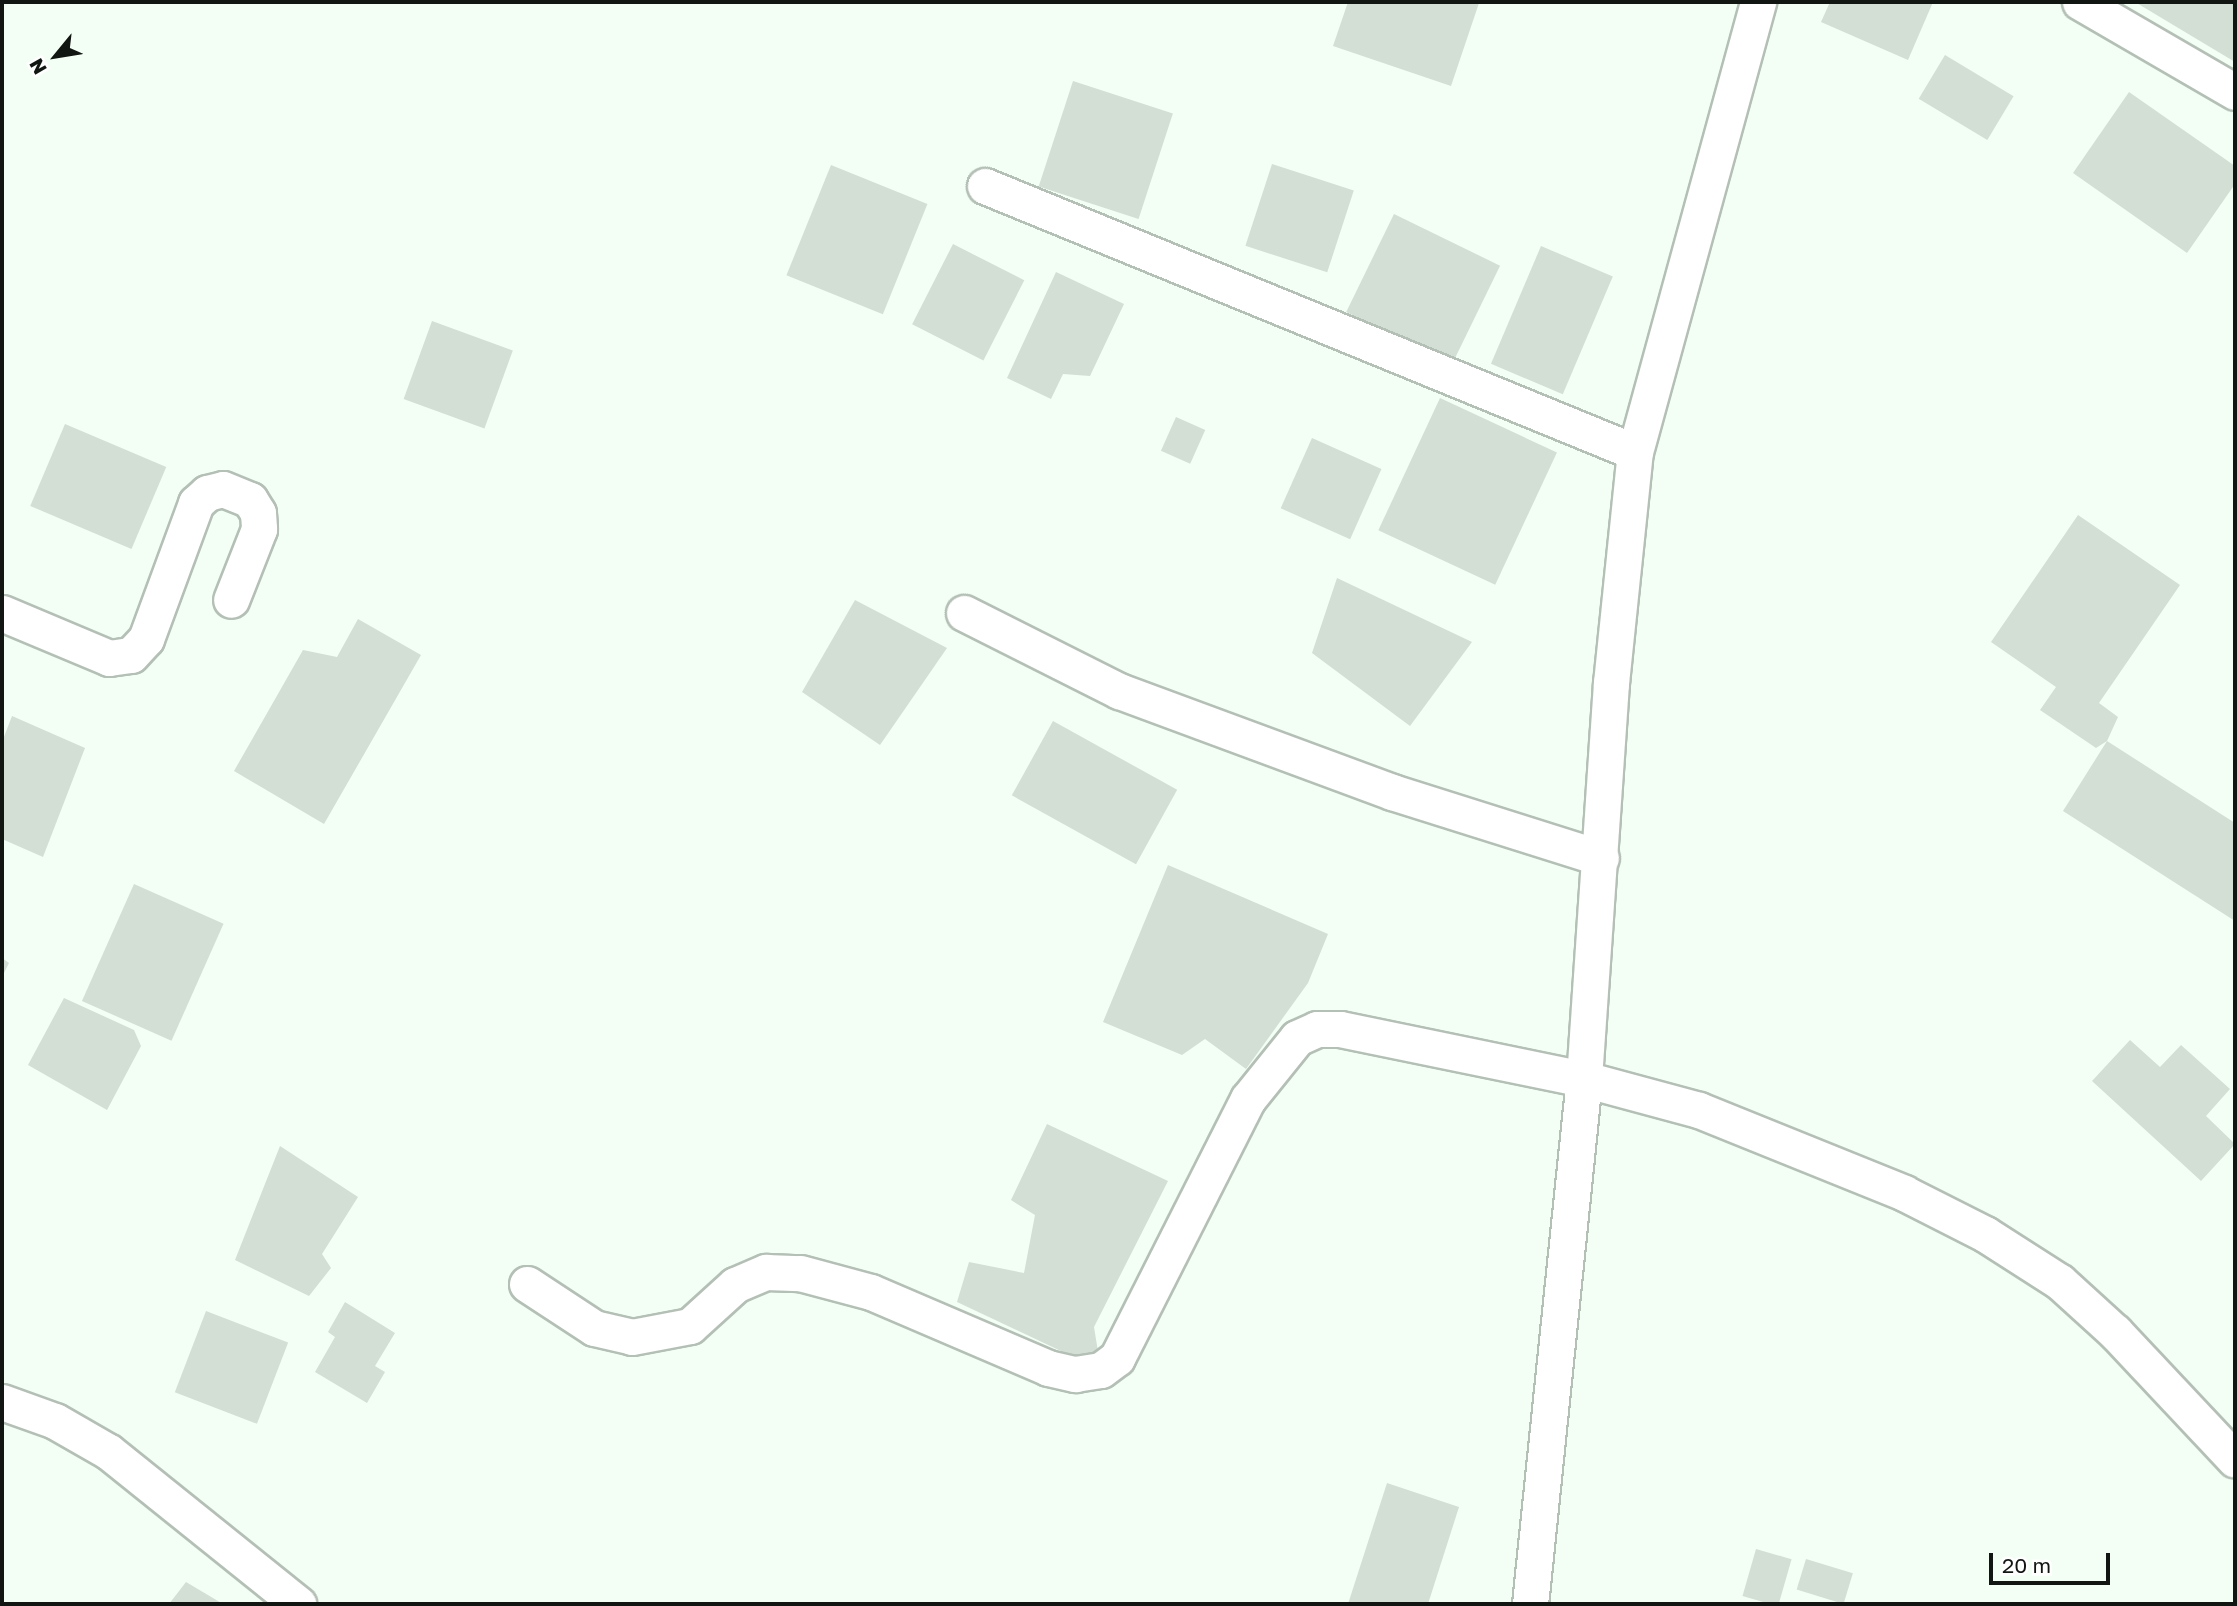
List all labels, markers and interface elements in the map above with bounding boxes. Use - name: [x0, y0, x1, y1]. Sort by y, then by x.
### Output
- north arrow: [21, 21, 91, 91]
- text: N: [24, 55, 51, 79]
- scale bar: [1992, 1540, 2113, 1584]
- text: 20 m: [2002, 1552, 2051, 1578]

